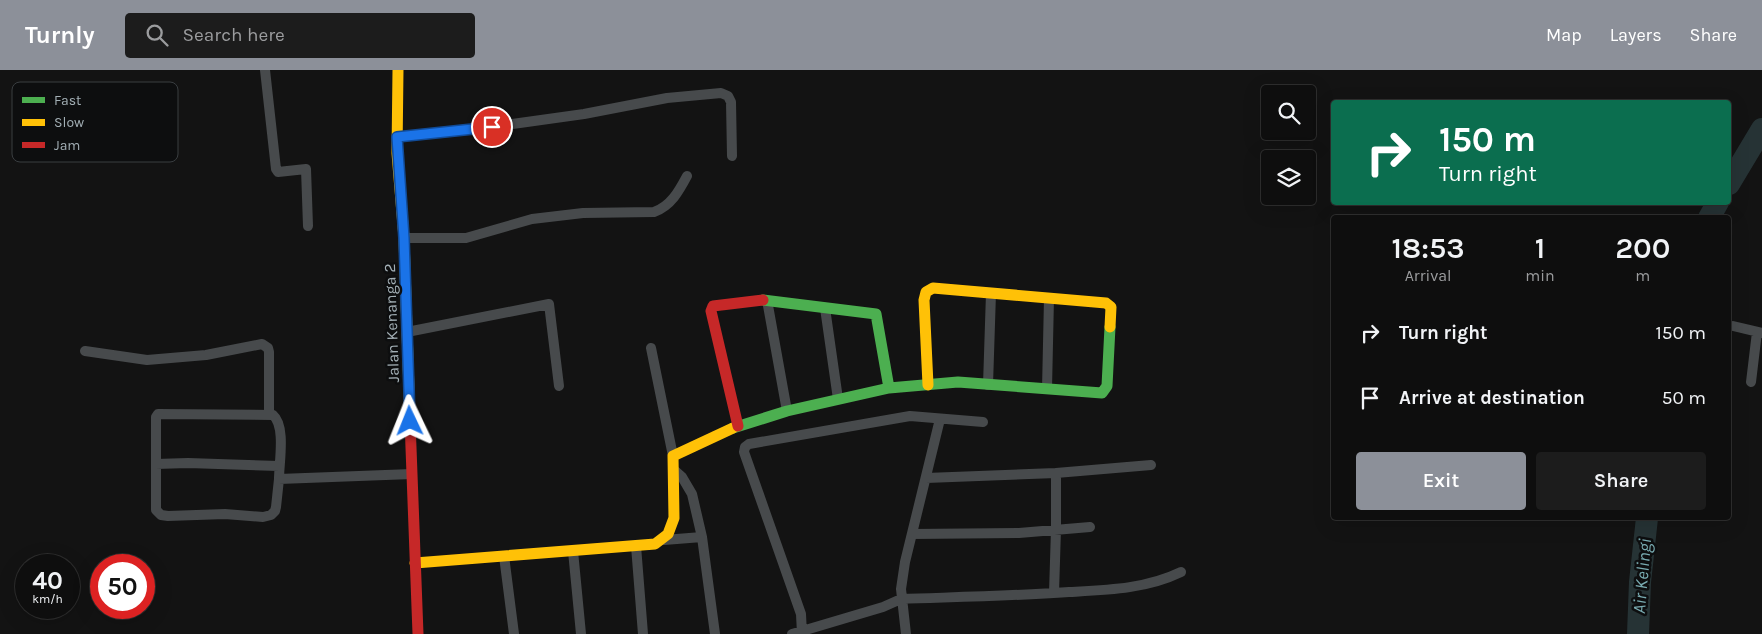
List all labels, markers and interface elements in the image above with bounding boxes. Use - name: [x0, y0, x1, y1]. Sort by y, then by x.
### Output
- search box: [125, 13, 475, 58]
- text: Turnly: [25, 21, 95, 49]
- icon: search: [143, 21, 171, 49]
- text: Search here: [183, 24, 285, 46]
- text: Map: [1546, 24, 1582, 46]
- text: Layers: [1610, 24, 1662, 46]
- text: Share: [1690, 24, 1737, 46]
- legend: [12, 82, 178, 162]
- map controls: [1261, 85, 1316, 205]
- button: search: [1261, 85, 1316, 140]
- text: Fast: [54, 92, 81, 109]
- pin: [471, 106, 513, 148]
- icon: arrive: [478, 113, 506, 141]
- text: Slow: [54, 114, 84, 131]
- text: 150 m: [1439, 119, 1536, 160]
- icon: right: [1356, 120, 1421, 185]
- text: Jam: [54, 137, 80, 154]
- button: layers: [1261, 150, 1316, 205]
- text: Turn right: [1439, 161, 1537, 187]
- text: 18:53: [1392, 230, 1465, 266]
- text: 1: [1535, 230, 1545, 266]
- text: 200: [1615, 230, 1670, 266]
- street label: Jalan Kenanga 2: [380, 263, 403, 383]
- text: Arrival: [1405, 266, 1452, 285]
- text: min: [1525, 266, 1555, 285]
- text: m: [1635, 266, 1650, 285]
- icon: right: [1356, 319, 1384, 347]
- text: Turn right: [1399, 322, 1488, 344]
- text: 150 m: [1655, 322, 1706, 344]
- icon: arrive: [1356, 384, 1384, 412]
- text: Arrive at destination: [1399, 387, 1585, 409]
- text: 50 m: [1662, 387, 1706, 409]
- position arrow: [383, 394, 435, 446]
- button: Exit: [1356, 452, 1526, 510]
- button: Share: [1536, 452, 1706, 510]
- water label: Air Kelingi: [1628, 537, 1656, 615]
- speed limit sign: 50: [90, 554, 155, 619]
- text: 40: [32, 566, 63, 595]
- text: km/h: [32, 592, 63, 606]

